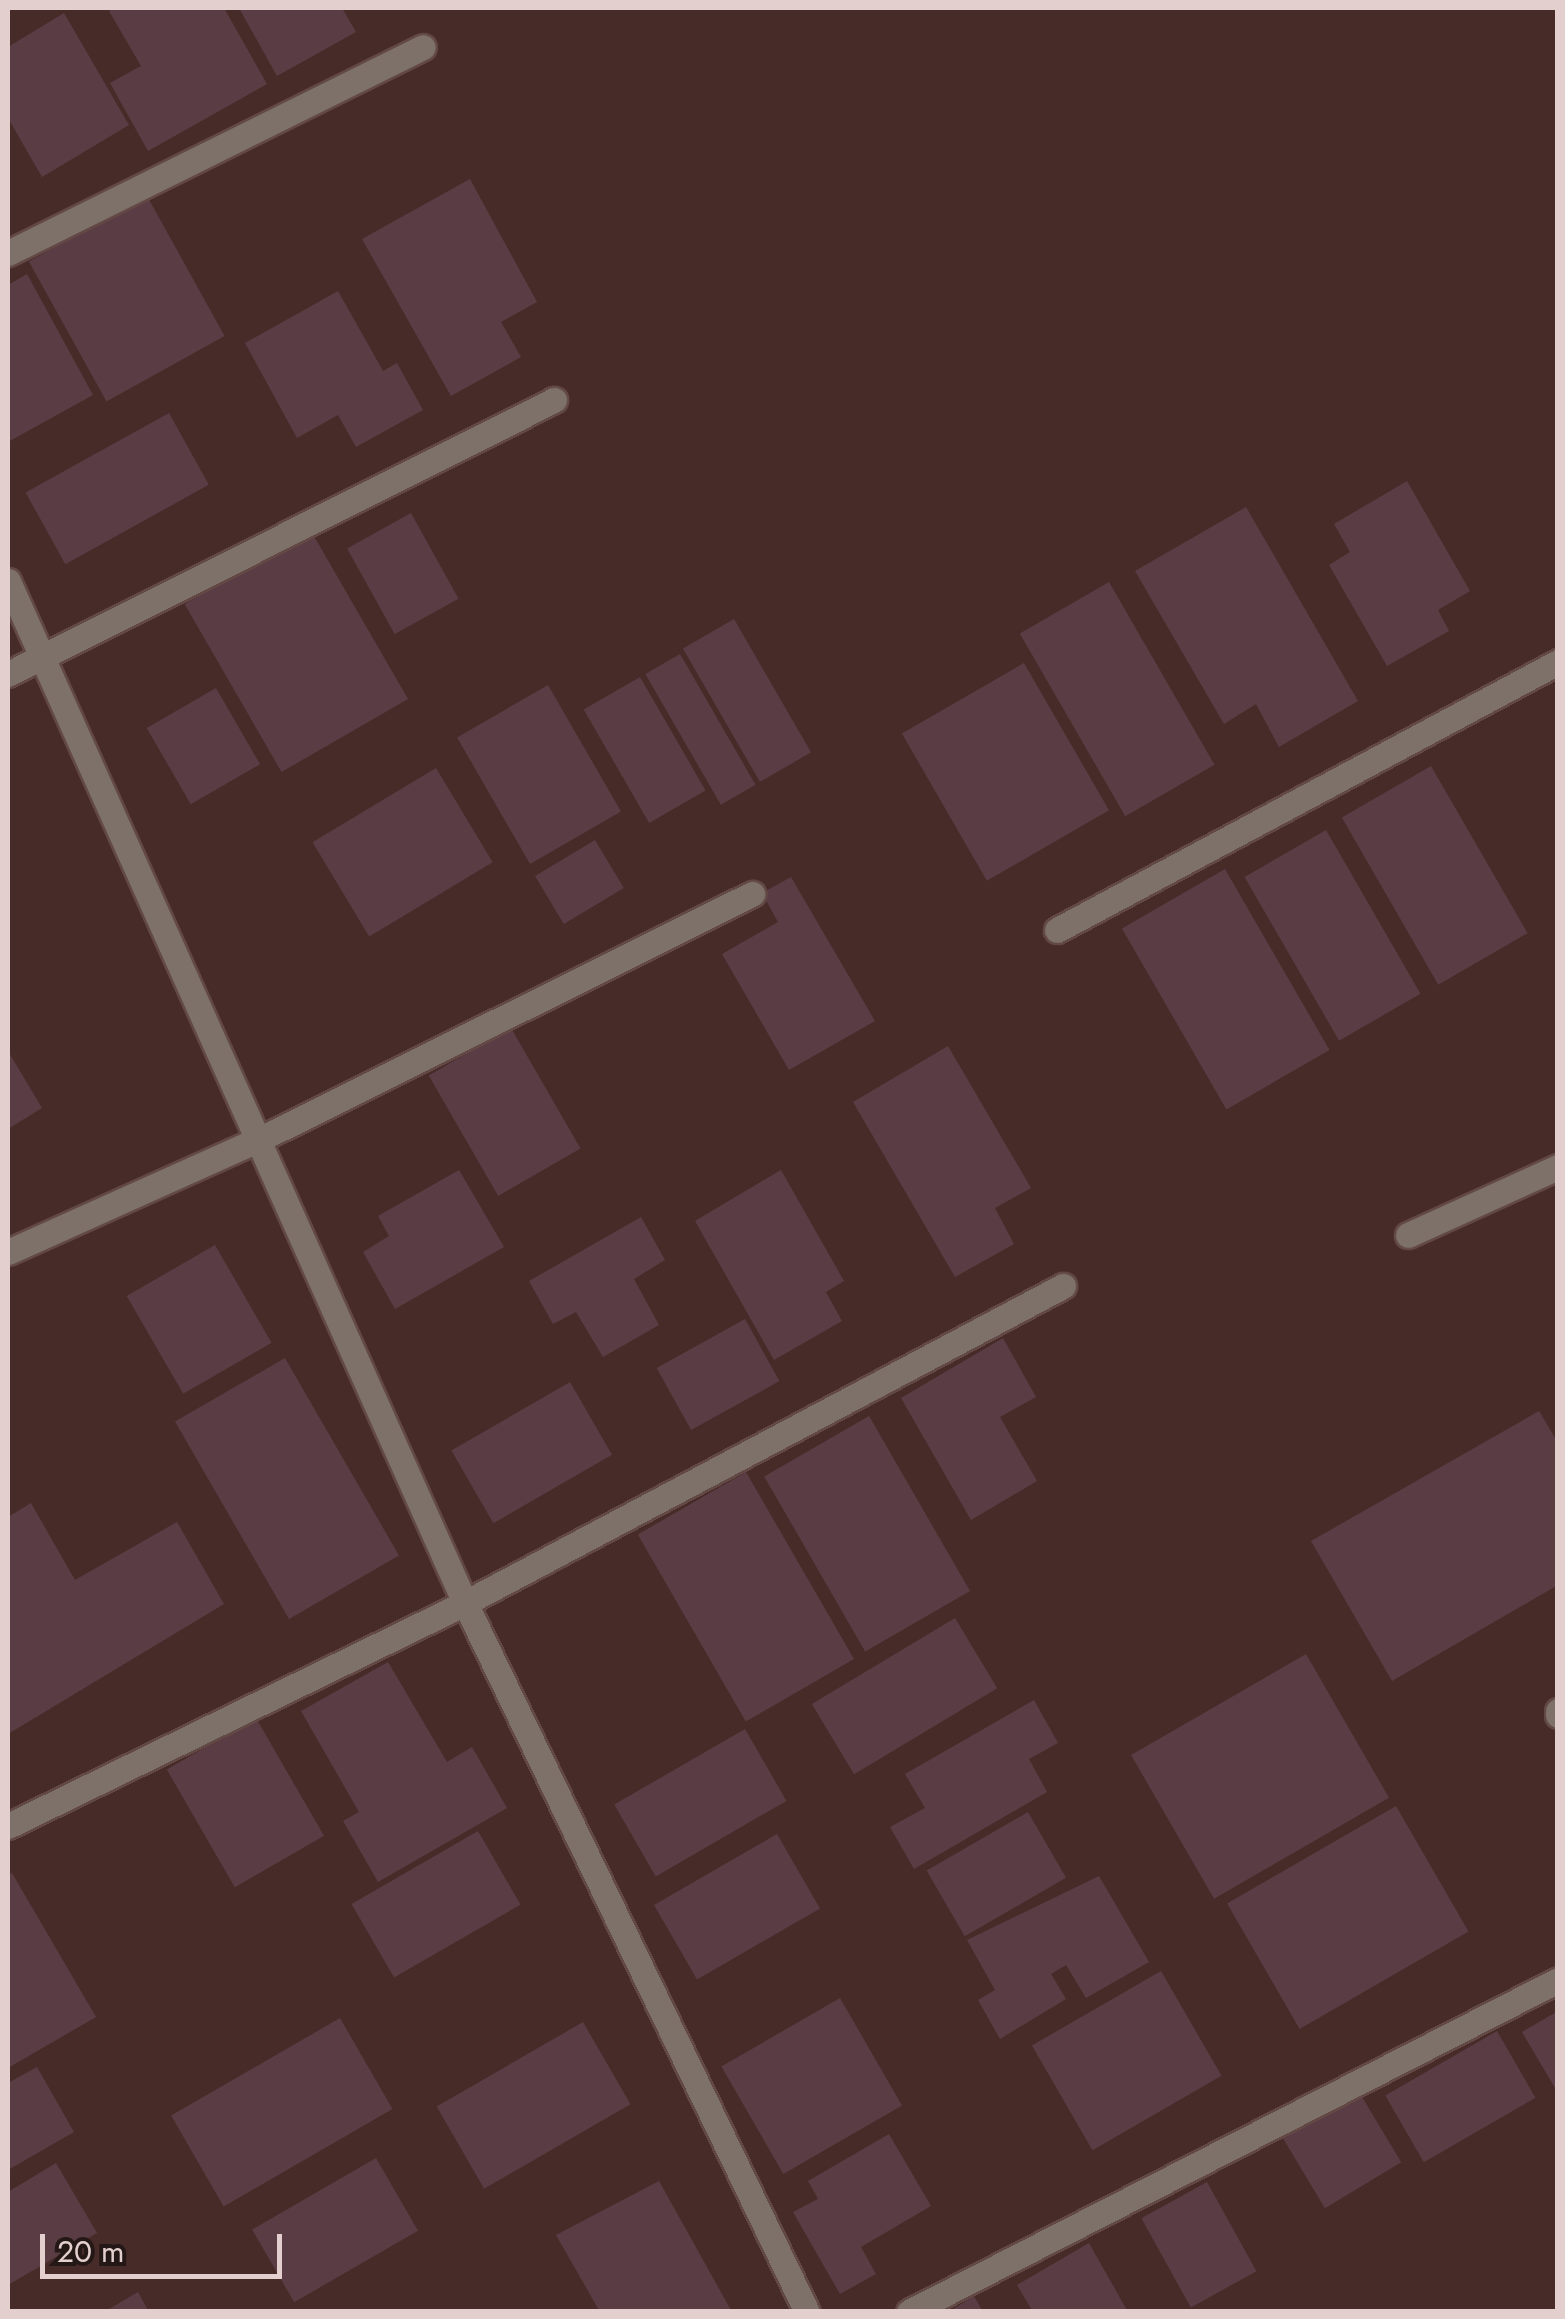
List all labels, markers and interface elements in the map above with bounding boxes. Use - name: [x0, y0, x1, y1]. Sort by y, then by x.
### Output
- scale bar: [45, 2214, 288, 2276]
- text: 20 m: [57, 2230, 124, 2273]

